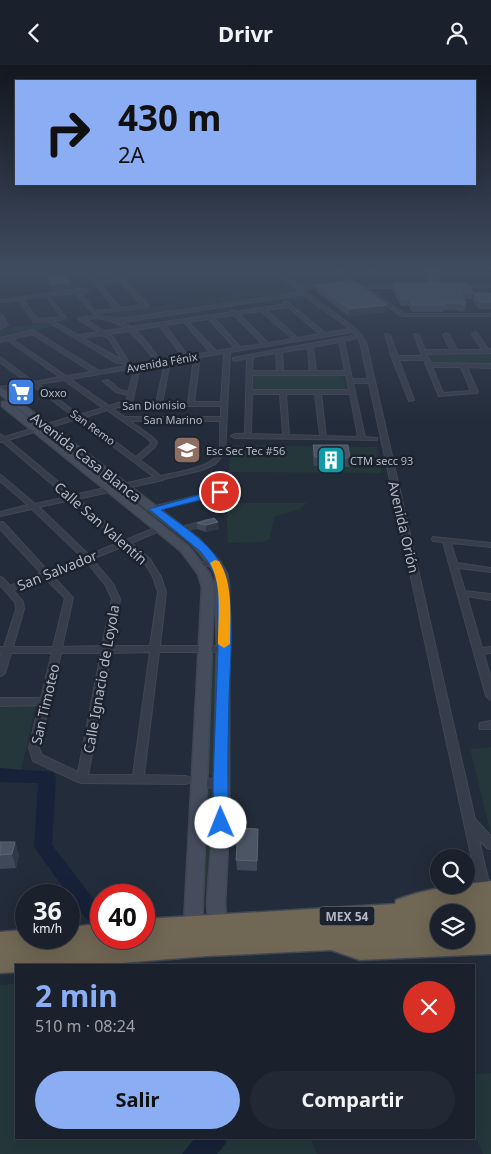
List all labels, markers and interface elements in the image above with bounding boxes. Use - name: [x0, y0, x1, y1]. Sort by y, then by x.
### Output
- text: Drivr: [218, 18, 273, 48]
- icon: back: [20, 19, 48, 47]
- icon: person: [443, 19, 471, 47]
- text: 430 m: [118, 94, 221, 141]
- icon: right: [35, 100, 100, 165]
- text: 2A: [118, 139, 145, 169]
- street label: Avenida Fénix: [125, 348, 199, 376]
- supermarket icon: Oxxo: [6, 377, 36, 407]
- place label: Oxxo: [40, 385, 67, 400]
- street label: San Dionisio: [122, 397, 186, 413]
- street label: San Remo: [68, 406, 119, 449]
- street label: Avenida Casa Blanca: [27, 408, 145, 506]
- street label: San Marino: [144, 412, 203, 427]
- school or university icon: Esc Sec Tec #56: [172, 435, 202, 465]
- place label: Esc Sec Tec #56: [206, 443, 285, 458]
- building icon: CTM secc 93: [316, 445, 346, 475]
- place label: CTM secc 93: [350, 453, 413, 468]
- pin: [199, 471, 241, 513]
- street label: Calle San Valentín: [51, 478, 151, 568]
- icon: arrive: [206, 478, 234, 506]
- street label: Avenida Orión: [384, 479, 424, 575]
- street label: San Salvador: [14, 545, 100, 595]
- street label: Calle Ignacio de Loyola: [79, 603, 123, 755]
- street label: San Timoteo: [26, 662, 64, 746]
- position arrow: [194, 796, 246, 848]
- map controls: [430, 849, 475, 949]
- button: search: [430, 849, 475, 894]
- speed limit sign: 40: [90, 884, 155, 949]
- text: 36: [33, 893, 62, 927]
- button: layers: [430, 904, 475, 949]
- road number: MEX 54: [320, 906, 374, 925]
- text: km/h: [33, 920, 62, 937]
- text: 2 min: [35, 975, 118, 1016]
- button: close: [403, 981, 455, 1033]
- text: 510 m · 08:24: [35, 1015, 135, 1037]
- button: Salir: [35, 1071, 240, 1129]
- button: Compartir: [250, 1071, 455, 1129]

